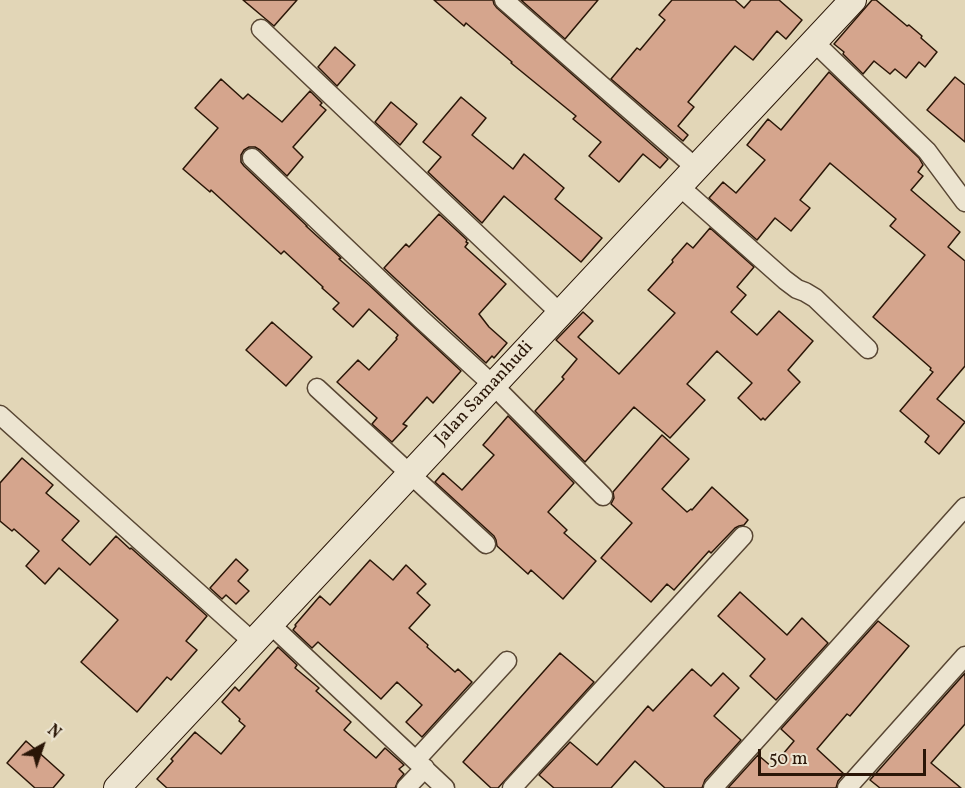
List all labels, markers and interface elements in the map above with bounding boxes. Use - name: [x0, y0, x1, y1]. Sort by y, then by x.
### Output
- street label: Jalan Samanhudi: [431, 337, 539, 451]
- north arrow: [12, 716, 72, 776]
- text: N: [42, 720, 65, 744]
- scale bar: [761, 737, 929, 775]
- text: 50 m: [769, 747, 808, 772]

